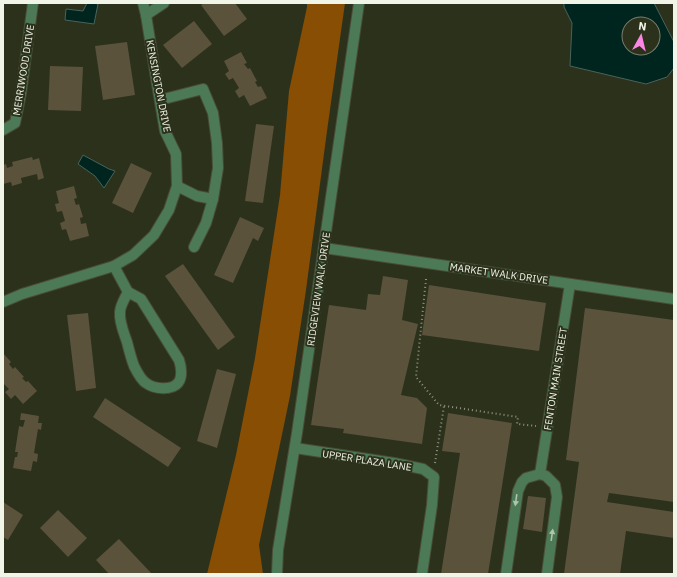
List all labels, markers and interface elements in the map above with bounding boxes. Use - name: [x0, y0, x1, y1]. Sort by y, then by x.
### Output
- north arrow: [621, 16, 661, 56]
- text: N: [637, 19, 647, 34]
- street label: MERRIWOOD DRIVE: [10, 24, 37, 116]
- street label: KENSINGTON DRIVE: [143, 39, 174, 134]
- street label: RIDGEVIEW WALK DRIVE: [304, 231, 333, 347]
- street label: MARKET WALK DRIVE: [449, 260, 549, 287]
- street label: FENTON MAIN STREET: [541, 327, 570, 431]
- street label: UPPER PLAZA LANE: [321, 447, 413, 474]
- one-way arrow: [513, 494, 520, 506]
- one-way arrow: [549, 529, 555, 541]

